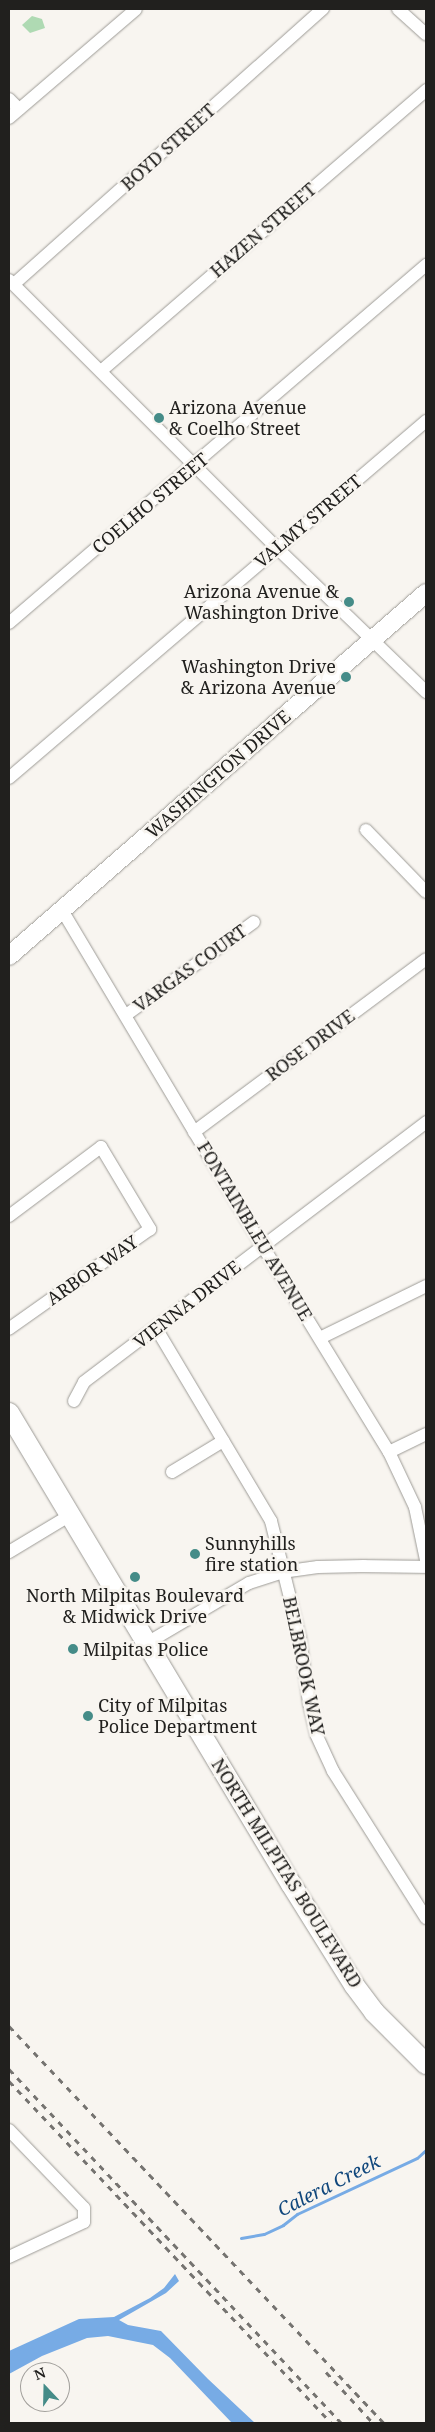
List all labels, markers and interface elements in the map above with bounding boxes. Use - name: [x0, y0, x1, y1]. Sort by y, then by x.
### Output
- street label: BOYD STREET: [116, 99, 220, 195]
- street label: HAZEN STREET: [206, 178, 320, 282]
- place label: Arizona Avenue & Coelho Street: [169, 397, 306, 439]
- marker: Arizona Avenue & Coelho Street: [153, 412, 165, 424]
- street label: COELHO STREET: [88, 448, 212, 558]
- street label: VALMY STREET: [250, 470, 366, 572]
- place label: Arizona Avenue & Washington Drive: [184, 581, 339, 624]
- marker: Arizona Avenue & Washington Drive: [343, 596, 355, 608]
- place label: Washington Drive & Arizona Avenue: [181, 656, 336, 699]
- marker: Washington Drive & Arizona Avenue: [340, 671, 352, 683]
- street label: WASHINGTON DRIVE: [141, 705, 295, 843]
- street label: VARGAS COURT: [129, 920, 251, 1016]
- street label: ROSE DRIVE: [261, 1005, 359, 1085]
- street label: FONTAINBLEU AVENUE: [193, 1138, 317, 1324]
- street label: ARBOR WAY: [42, 1231, 142, 1309]
- street label: VIENNA DRIVE: [129, 1256, 245, 1352]
- place label: Sunnyhills fire station: [205, 1533, 298, 1576]
- marker: Sunnyhills fire station: [189, 1548, 201, 1560]
- marker: North Milpitas Boulevard & Midwick Drive: [129, 1571, 141, 1583]
- place label: North Milpitas Boulevard & Midwick Drive: [26, 1585, 244, 1628]
- street label: BELBROOK WAY: [279, 1594, 329, 1738]
- place label: Milpitas Police: [83, 1638, 208, 1660]
- marker: Milpitas Police: [67, 1643, 79, 1655]
- place label: City of Milpitas Police Department: [98, 1695, 257, 1738]
- marker: City of Milpitas Police Department: [82, 1710, 94, 1722]
- street label: NORTH MILPITAS BOULEVARD: [207, 1754, 367, 1992]
- water label: Calera Creek: [274, 2150, 384, 2222]
- north arrow: [20, 2362, 70, 2412]
- text: N: [31, 2363, 48, 2384]

